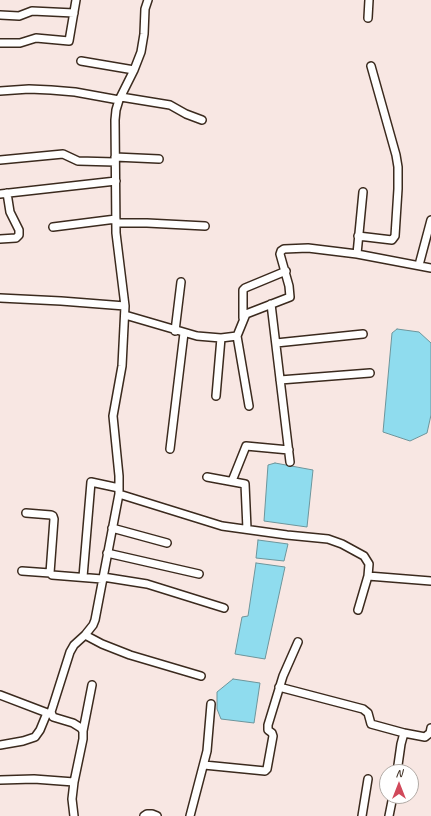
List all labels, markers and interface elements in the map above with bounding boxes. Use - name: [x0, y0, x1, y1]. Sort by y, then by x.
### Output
- north arrow: [379, 764, 419, 804]
- text: N: [396, 766, 402, 780]

